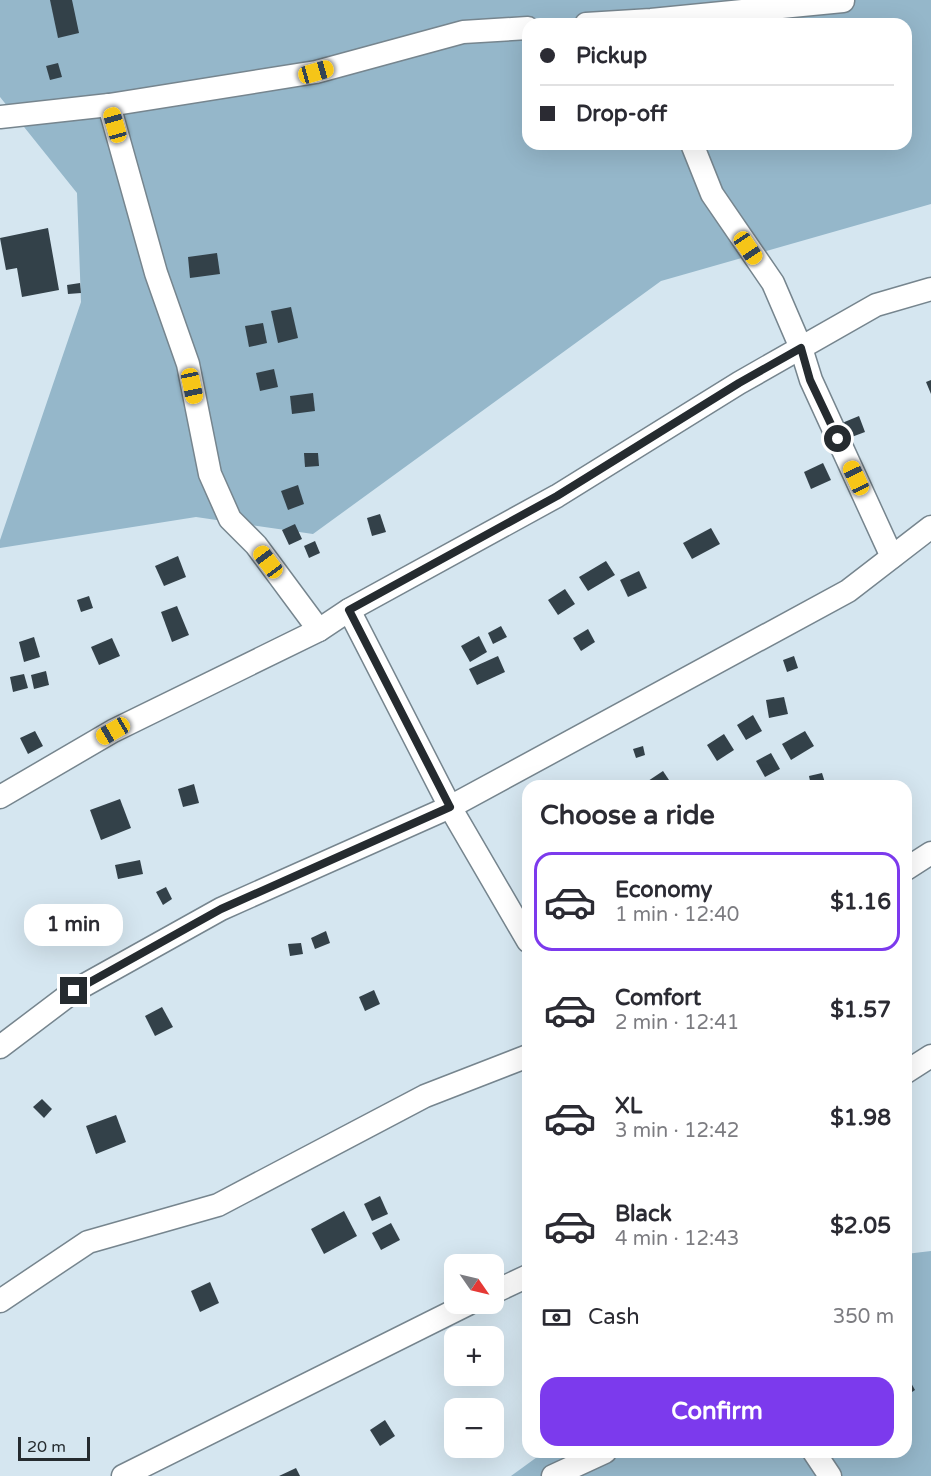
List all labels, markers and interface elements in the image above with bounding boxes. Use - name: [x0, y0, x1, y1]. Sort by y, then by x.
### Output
- text: Pickup: [576, 43, 647, 69]
- car: [296, 58, 336, 86]
- text: Drop-off: [576, 101, 667, 127]
- car: [101, 105, 129, 145]
- car: [730, 228, 766, 268]
- car: [179, 367, 205, 405]
- route start: [824, 425, 851, 452]
- car: [840, 458, 872, 498]
- car: [250, 542, 286, 582]
- car: [93, 714, 133, 748]
- text: Choose a ride: [540, 799, 715, 832]
- icon: car: [543, 875, 597, 929]
- text: Economy: [615, 877, 712, 903]
- text: $1.16: [830, 889, 891, 915]
- text: 1 min · 12:40: [615, 903, 739, 927]
- callout: 1 min: [25, 904, 124, 946]
- text: 1 min: [47, 913, 100, 937]
- route end: [60, 977, 87, 1004]
- icon: car: [543, 983, 597, 1037]
- text: Comfort: [615, 985, 701, 1011]
- text: $1.57: [830, 997, 891, 1023]
- text: 2 min · 12:41: [615, 1011, 739, 1035]
- icon: car: [543, 1091, 597, 1145]
- text: XL: [615, 1093, 642, 1119]
- text: $1.98: [830, 1105, 891, 1131]
- text: 3 min · 12:42: [615, 1119, 739, 1143]
- icon: car: [543, 1199, 597, 1253]
- text: Black: [615, 1201, 672, 1227]
- text: $2.05: [830, 1213, 891, 1239]
- text: 4 min · 12:43: [615, 1227, 739, 1251]
- north arrow: [444, 1254, 504, 1314]
- map controls: [444, 1254, 504, 1458]
- icon: cash: [540, 1301, 573, 1334]
- text: Cash: [588, 1304, 640, 1330]
- text: 350 m: [833, 1305, 894, 1329]
- button: +: [444, 1326, 504, 1386]
- button: Confirm: [540, 1377, 894, 1446]
- button: −: [444, 1398, 504, 1458]
- scale bar: [18, 1434, 90, 1462]
- text: 20 m: [27, 1437, 66, 1457]

